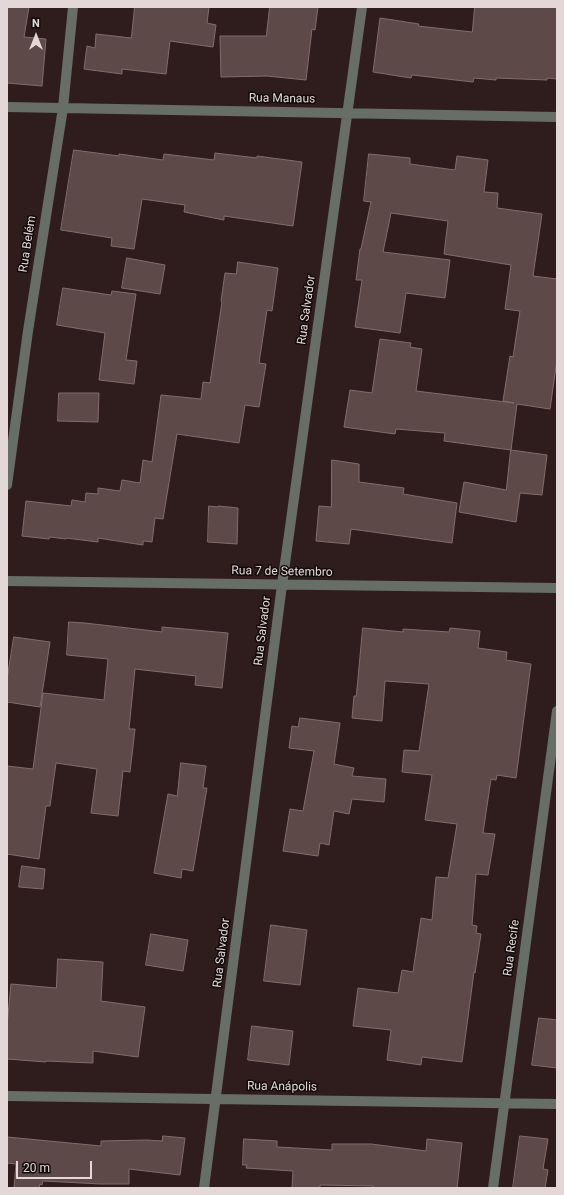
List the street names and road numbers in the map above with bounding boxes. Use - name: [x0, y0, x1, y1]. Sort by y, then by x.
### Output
- street label: Rua Manaus: [249, 91, 315, 107]
- street label: Rua Belém: [16, 215, 40, 273]
- street label: Rua Salvador: [295, 274, 319, 346]
- street label: Rua 7 de Setembro: [231, 564, 333, 580]
- street label: Rua Salvador: [252, 595, 274, 667]
- street label: Rua Salvador: [211, 917, 233, 989]
- street label: Rua Recife: [501, 919, 523, 977]
- street label: Rua Anápolis: [247, 1079, 317, 1095]

